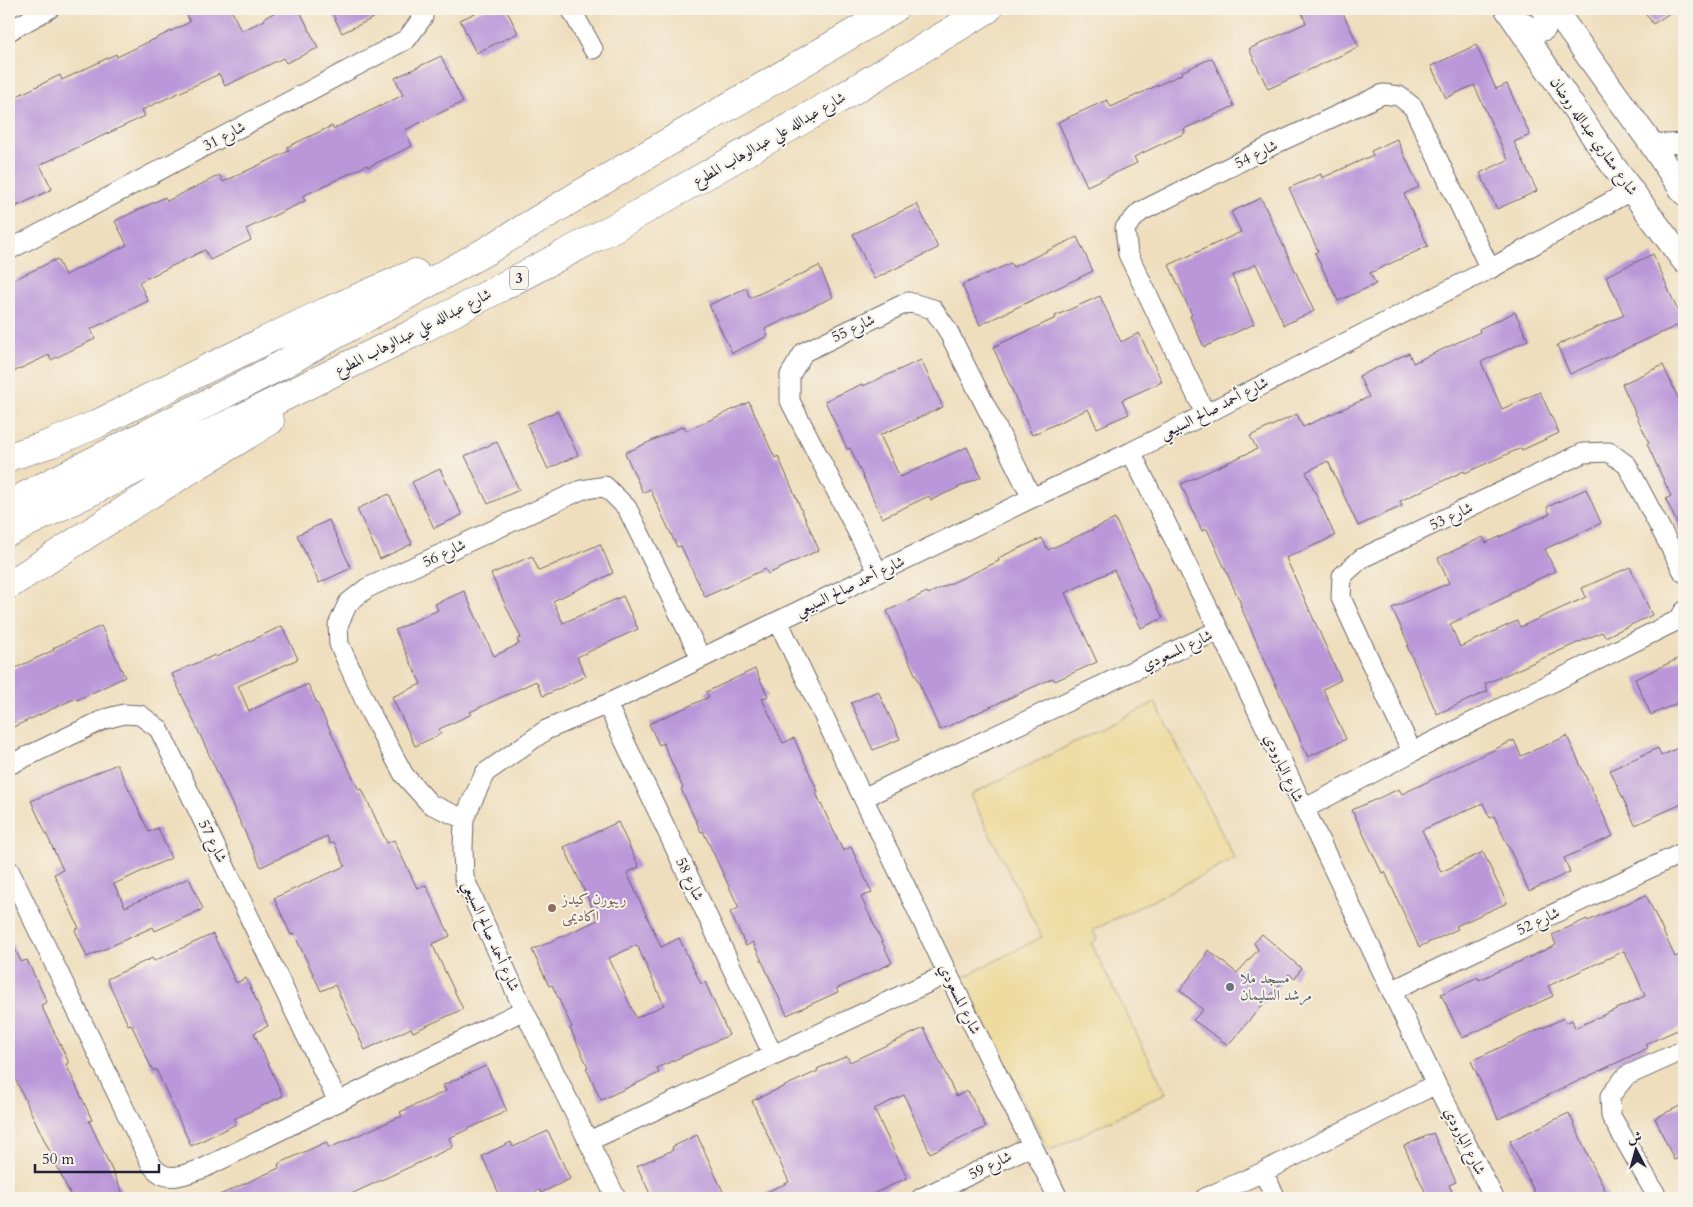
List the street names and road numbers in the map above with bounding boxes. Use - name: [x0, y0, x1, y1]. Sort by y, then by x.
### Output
- street label: شارع مشاري عبدالله روضان: [1543, 73, 1642, 201]
- street label: شارع عبدالله علي عبدالوهاب المطوع: [689, 87, 851, 194]
- street label: شارع 31: [199, 117, 250, 158]
- street label: شارع 54: [1231, 135, 1282, 176]
- road number: 3: [510, 266, 528, 290]
- street label: شارع عبدالله علي عبدالوهاب المطوع: [331, 284, 497, 384]
- street label: شارع 55: [828, 309, 879, 349]
- street label: شارع أحمد صالح السبيعي: [1156, 371, 1273, 447]
- street label: شارع 53: [1426, 497, 1477, 537]
- street label: شارع 56: [419, 534, 470, 574]
- street label: شارع أحمد صالح السبيعي: [792, 550, 910, 625]
- street label: شارع المسعودي: [1138, 625, 1217, 678]
- street label: شارع البارودي: [1257, 731, 1309, 807]
- street label: شارع 57: [191, 816, 232, 867]
- street label: شارع 58: [669, 854, 709, 905]
- street label: شارع أحمد صالح السبيعي: [454, 877, 525, 996]
- street label: شارع 52: [1513, 902, 1564, 942]
- street label: شارع المسعودي: [932, 960, 986, 1039]
- street label: شارع البارودي: [1437, 1104, 1491, 1180]
- street label: شارع 59: [965, 1146, 1016, 1187]

